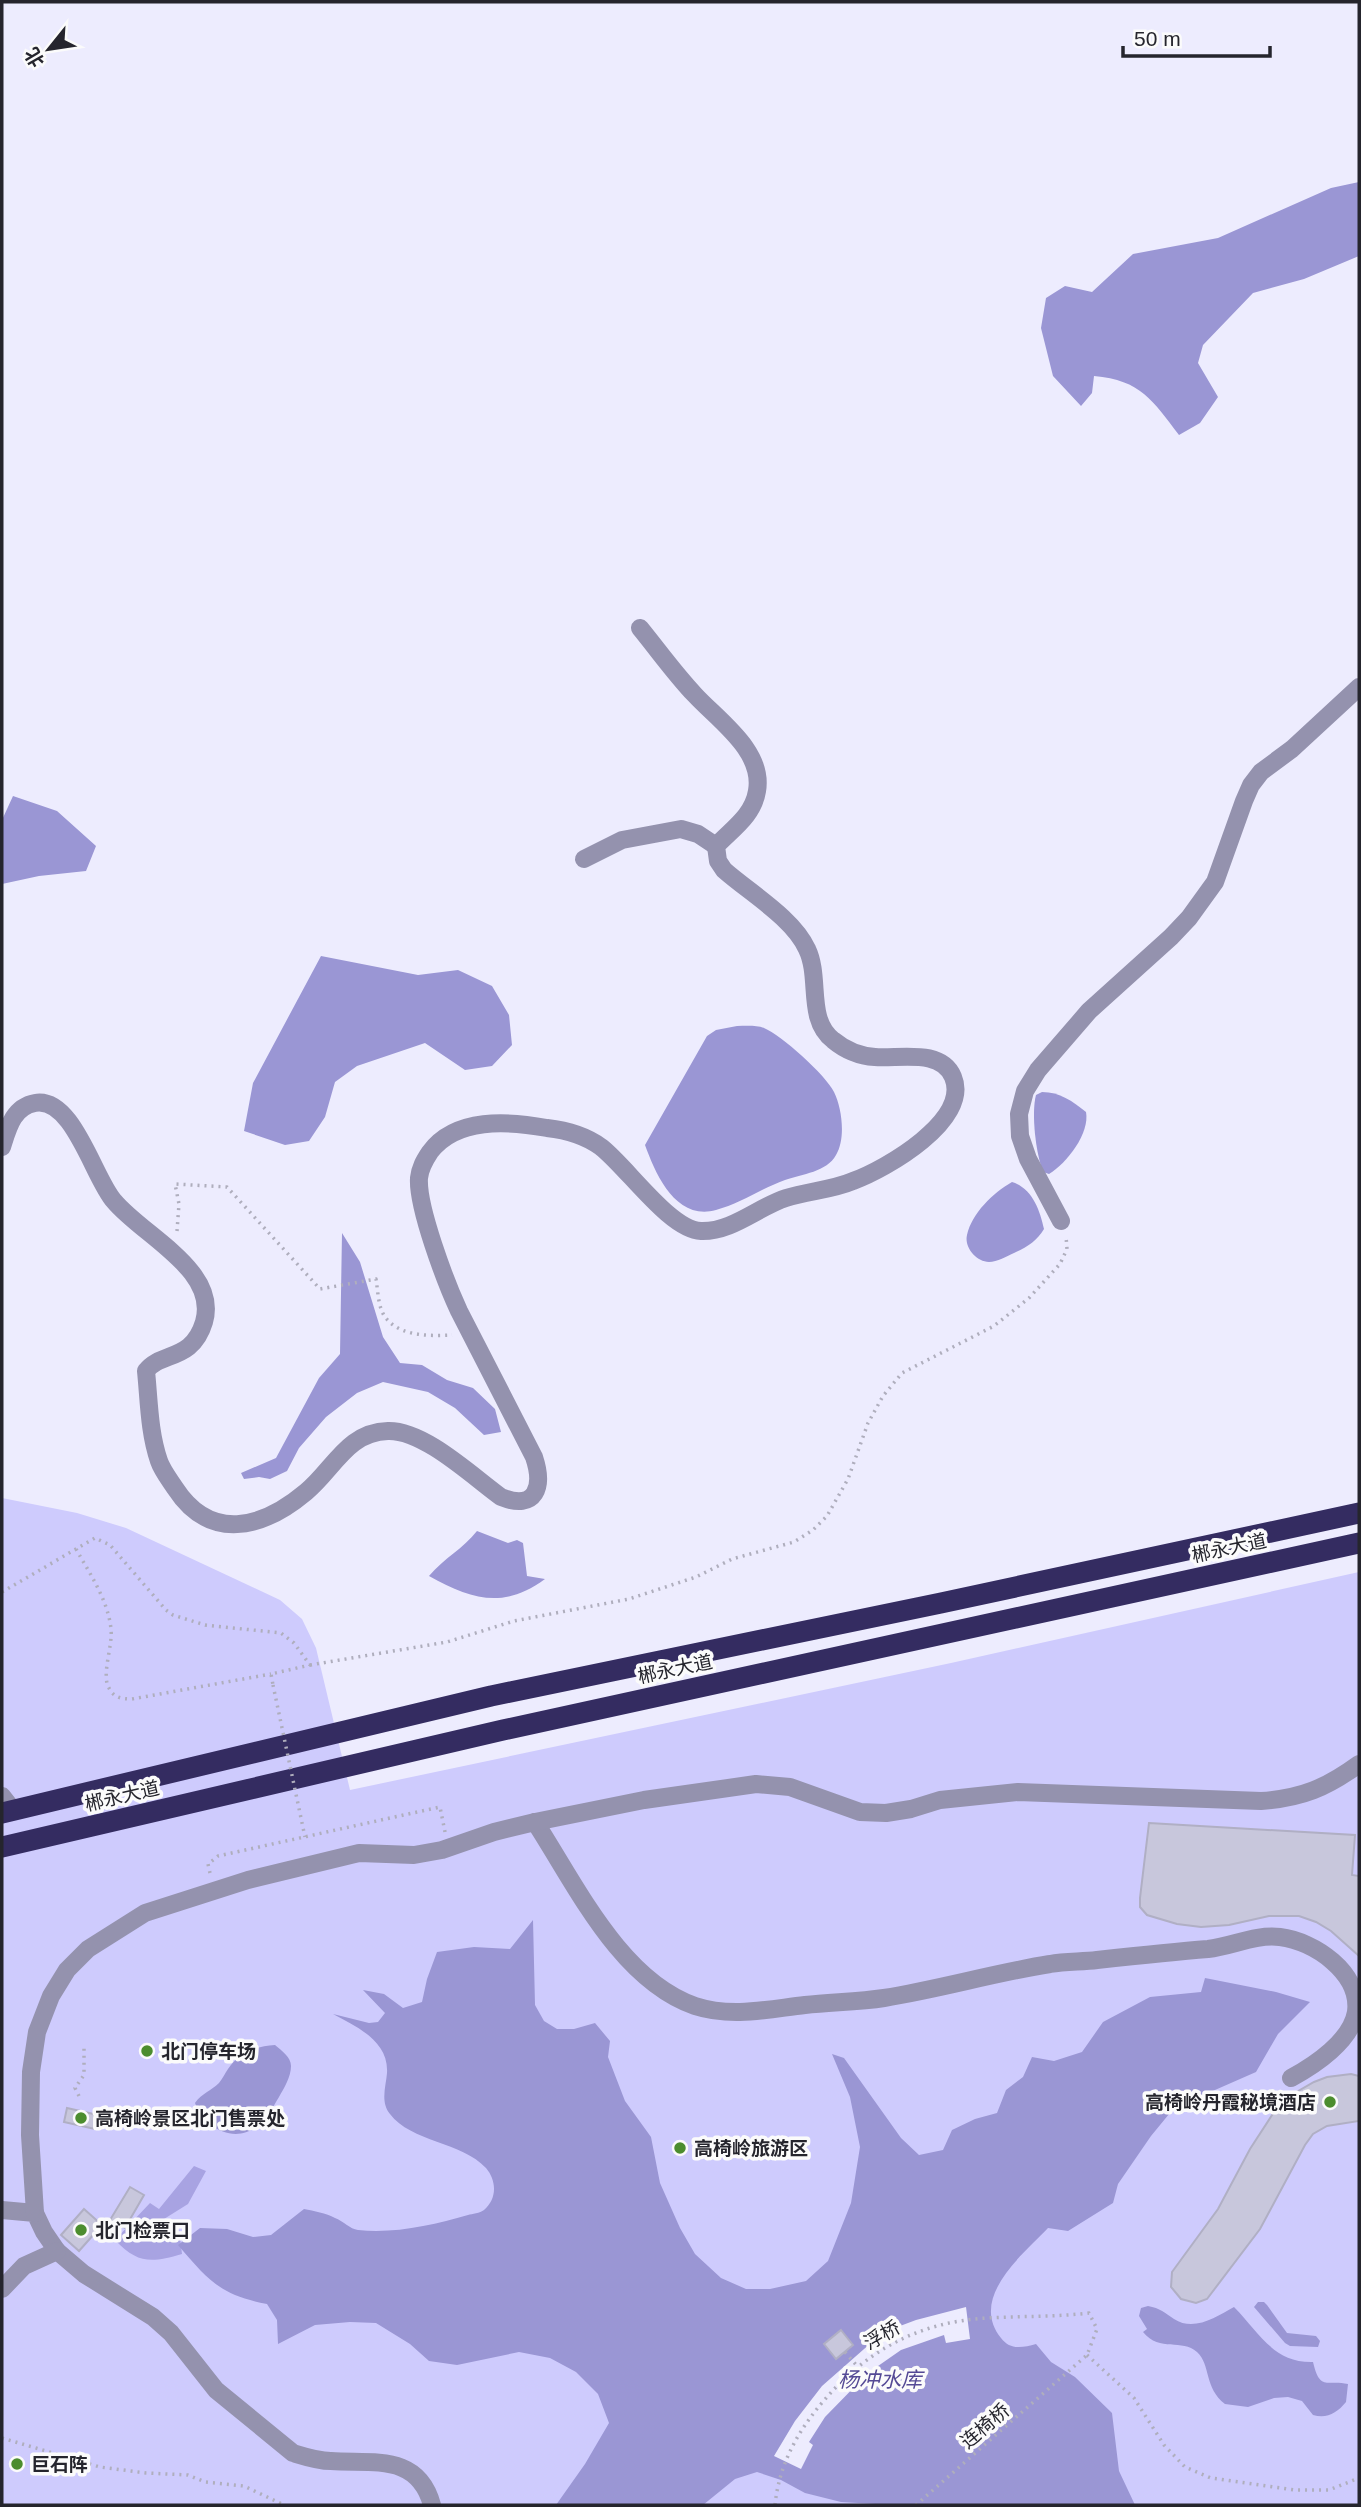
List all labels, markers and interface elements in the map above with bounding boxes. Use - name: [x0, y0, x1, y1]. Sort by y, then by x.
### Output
- north arrow: [14, 14, 84, 84]
- scale bar: [1123, 14, 1270, 58]
- text: 50 m: [1134, 27, 1181, 50]
- text: 北: [21, 44, 49, 71]
- street label: 郴永大道: [1190, 1530, 1268, 1566]
- street label: 郴永大道: [636, 1651, 714, 1687]
- street label: 郴永大道: [83, 1777, 161, 1815]
- place label: 北门停车场: [161, 2041, 256, 2062]
- marker: 北门停车场: [139, 2043, 155, 2059]
- place label: 高椅岭丹霞秘境酒店: [1145, 2092, 1316, 2113]
- marker: 高椅岭丹霞秘境酒店: [1322, 2094, 1338, 2110]
- place label: 高椅岭景区北门售票处: [95, 2108, 285, 2129]
- marker: 高椅岭景区北门售票处: [73, 2110, 89, 2126]
- place label: 高椅岭旅游区: [694, 2138, 808, 2159]
- marker: 高椅岭旅游区: [672, 2140, 688, 2156]
- place label: 北门检票口: [95, 2220, 190, 2241]
- marker: 北门检票口: [73, 2222, 89, 2238]
- street label: 浮桥: [860, 2316, 904, 2354]
- water label: 杨冲水库: [838, 2368, 925, 2391]
- street label: 连椅桥: [957, 2399, 1013, 2453]
- place label: 巨石阵: [31, 2454, 88, 2475]
- marker: 巨石阵: [9, 2456, 25, 2472]

